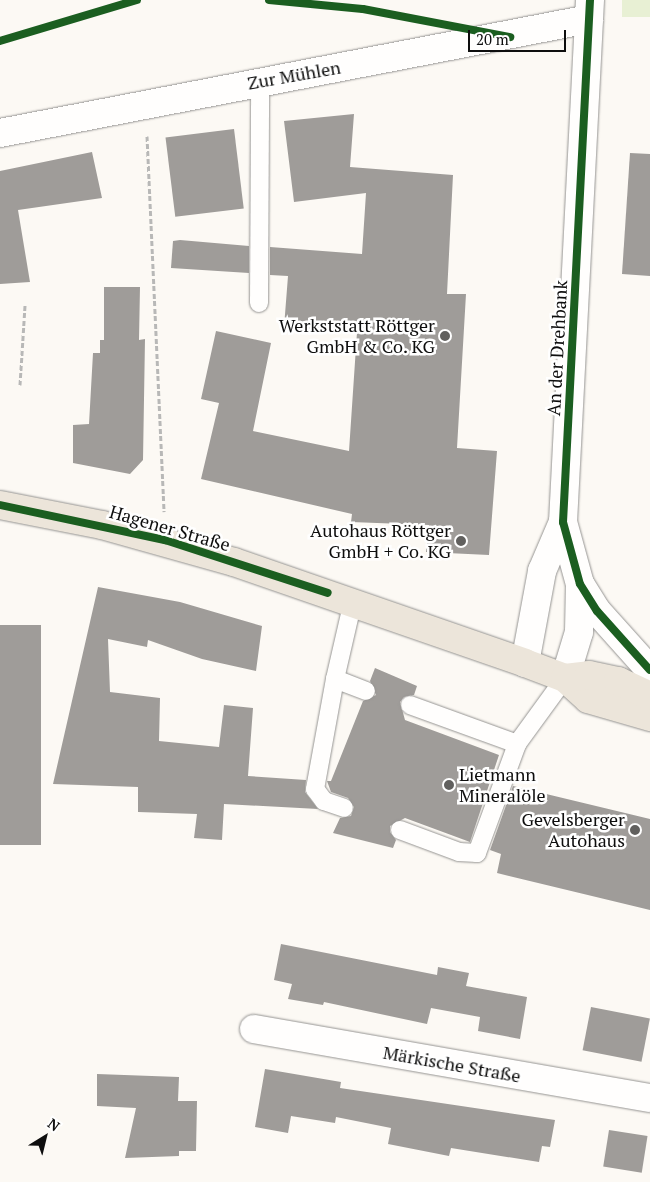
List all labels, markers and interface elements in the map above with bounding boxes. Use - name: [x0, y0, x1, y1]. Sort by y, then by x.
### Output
- scale bar: [470, 20, 568, 52]
- text: 20 m: [476, 29, 509, 49]
- street label: Zur Mühlen: [246, 56, 342, 94]
- street label: An der Drehbank: [543, 280, 571, 416]
- place label: Werkststatt Röttger GmbH & Co. KG: [279, 315, 435, 358]
- marker: Werkststatt Röttger GmbH & Co. KG: [439, 330, 451, 342]
- street label: Hagener Straße: [107, 500, 233, 556]
- place label: Autohaus Röttger GmbH + Co. KG: [310, 520, 451, 562]
- marker: Autohaus Röttger GmbH + Co. KG: [455, 535, 467, 547]
- place label: Lietmann Mineralöle: [459, 764, 546, 806]
- marker: Lietmann Mineralöle: [443, 779, 455, 791]
- place label: Gevelsberger Autohaus: [522, 809, 625, 852]
- marker: Gevelsberger Autohaus: [629, 824, 641, 836]
- street label: Märkische Straße: [382, 1041, 522, 1087]
- north arrow: [20, 1112, 70, 1162]
- text: N: [44, 1114, 64, 1135]

